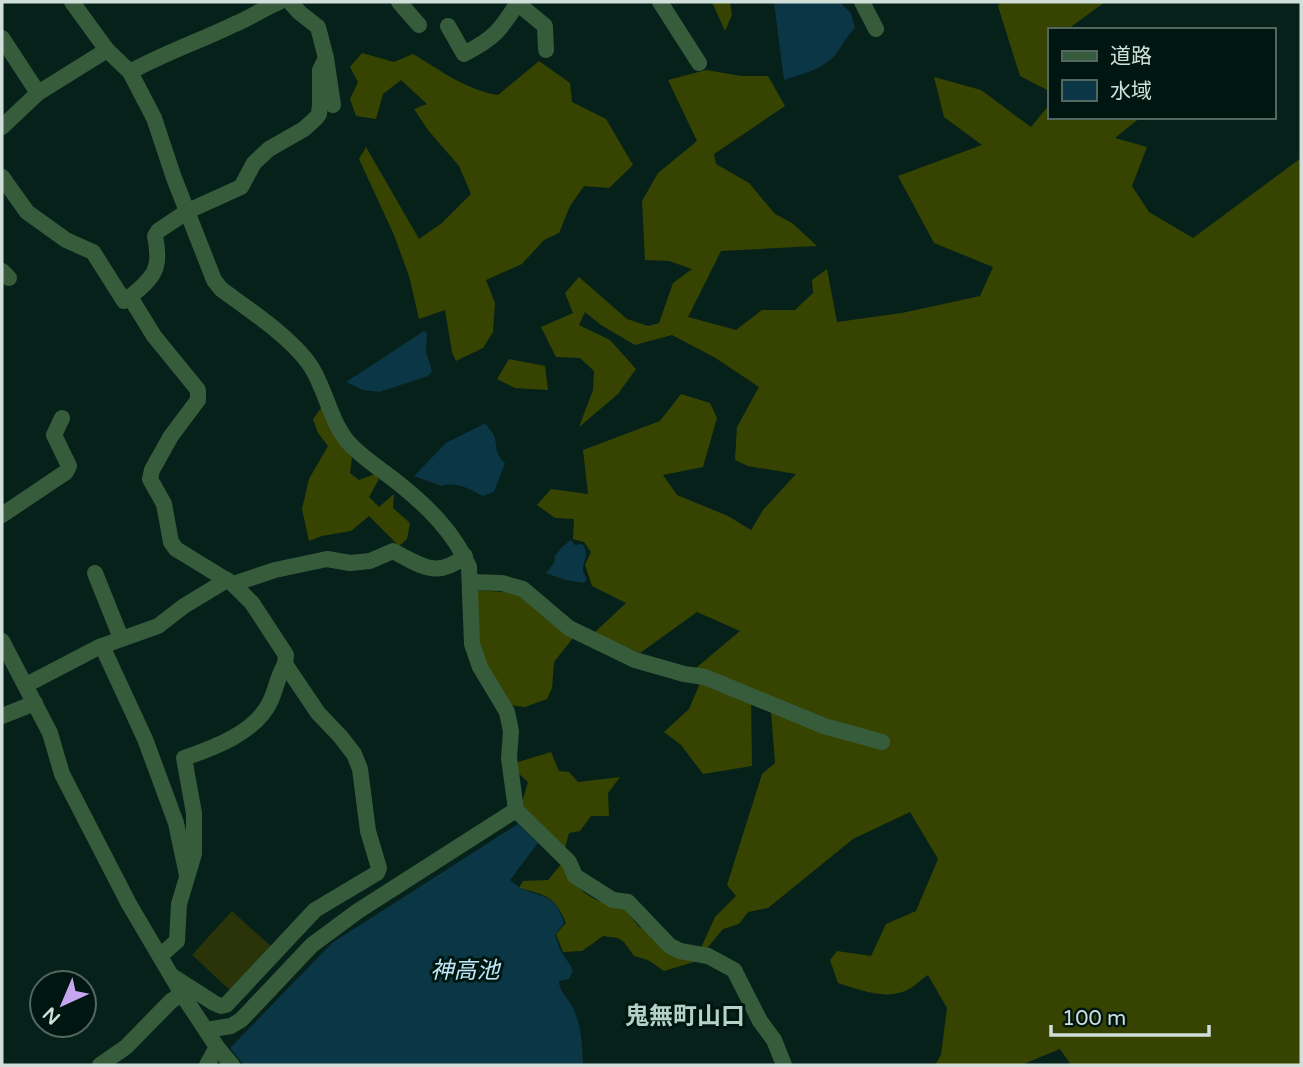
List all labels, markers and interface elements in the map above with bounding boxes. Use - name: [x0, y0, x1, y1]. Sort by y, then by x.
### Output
- legend: [1048, 28, 1275, 119]
- text: 道路: [1110, 44, 1152, 69]
- text: 水域: [1110, 79, 1152, 104]
- water label: 神高池: [431, 957, 502, 985]
- north arrow: [28, 969, 98, 1039]
- scale bar: [1051, 993, 1208, 1038]
- text: N: [39, 1002, 65, 1029]
- district label: 鬼無町山口: [625, 1002, 745, 1031]
- text: 100 m: [1062, 1006, 1126, 1031]

